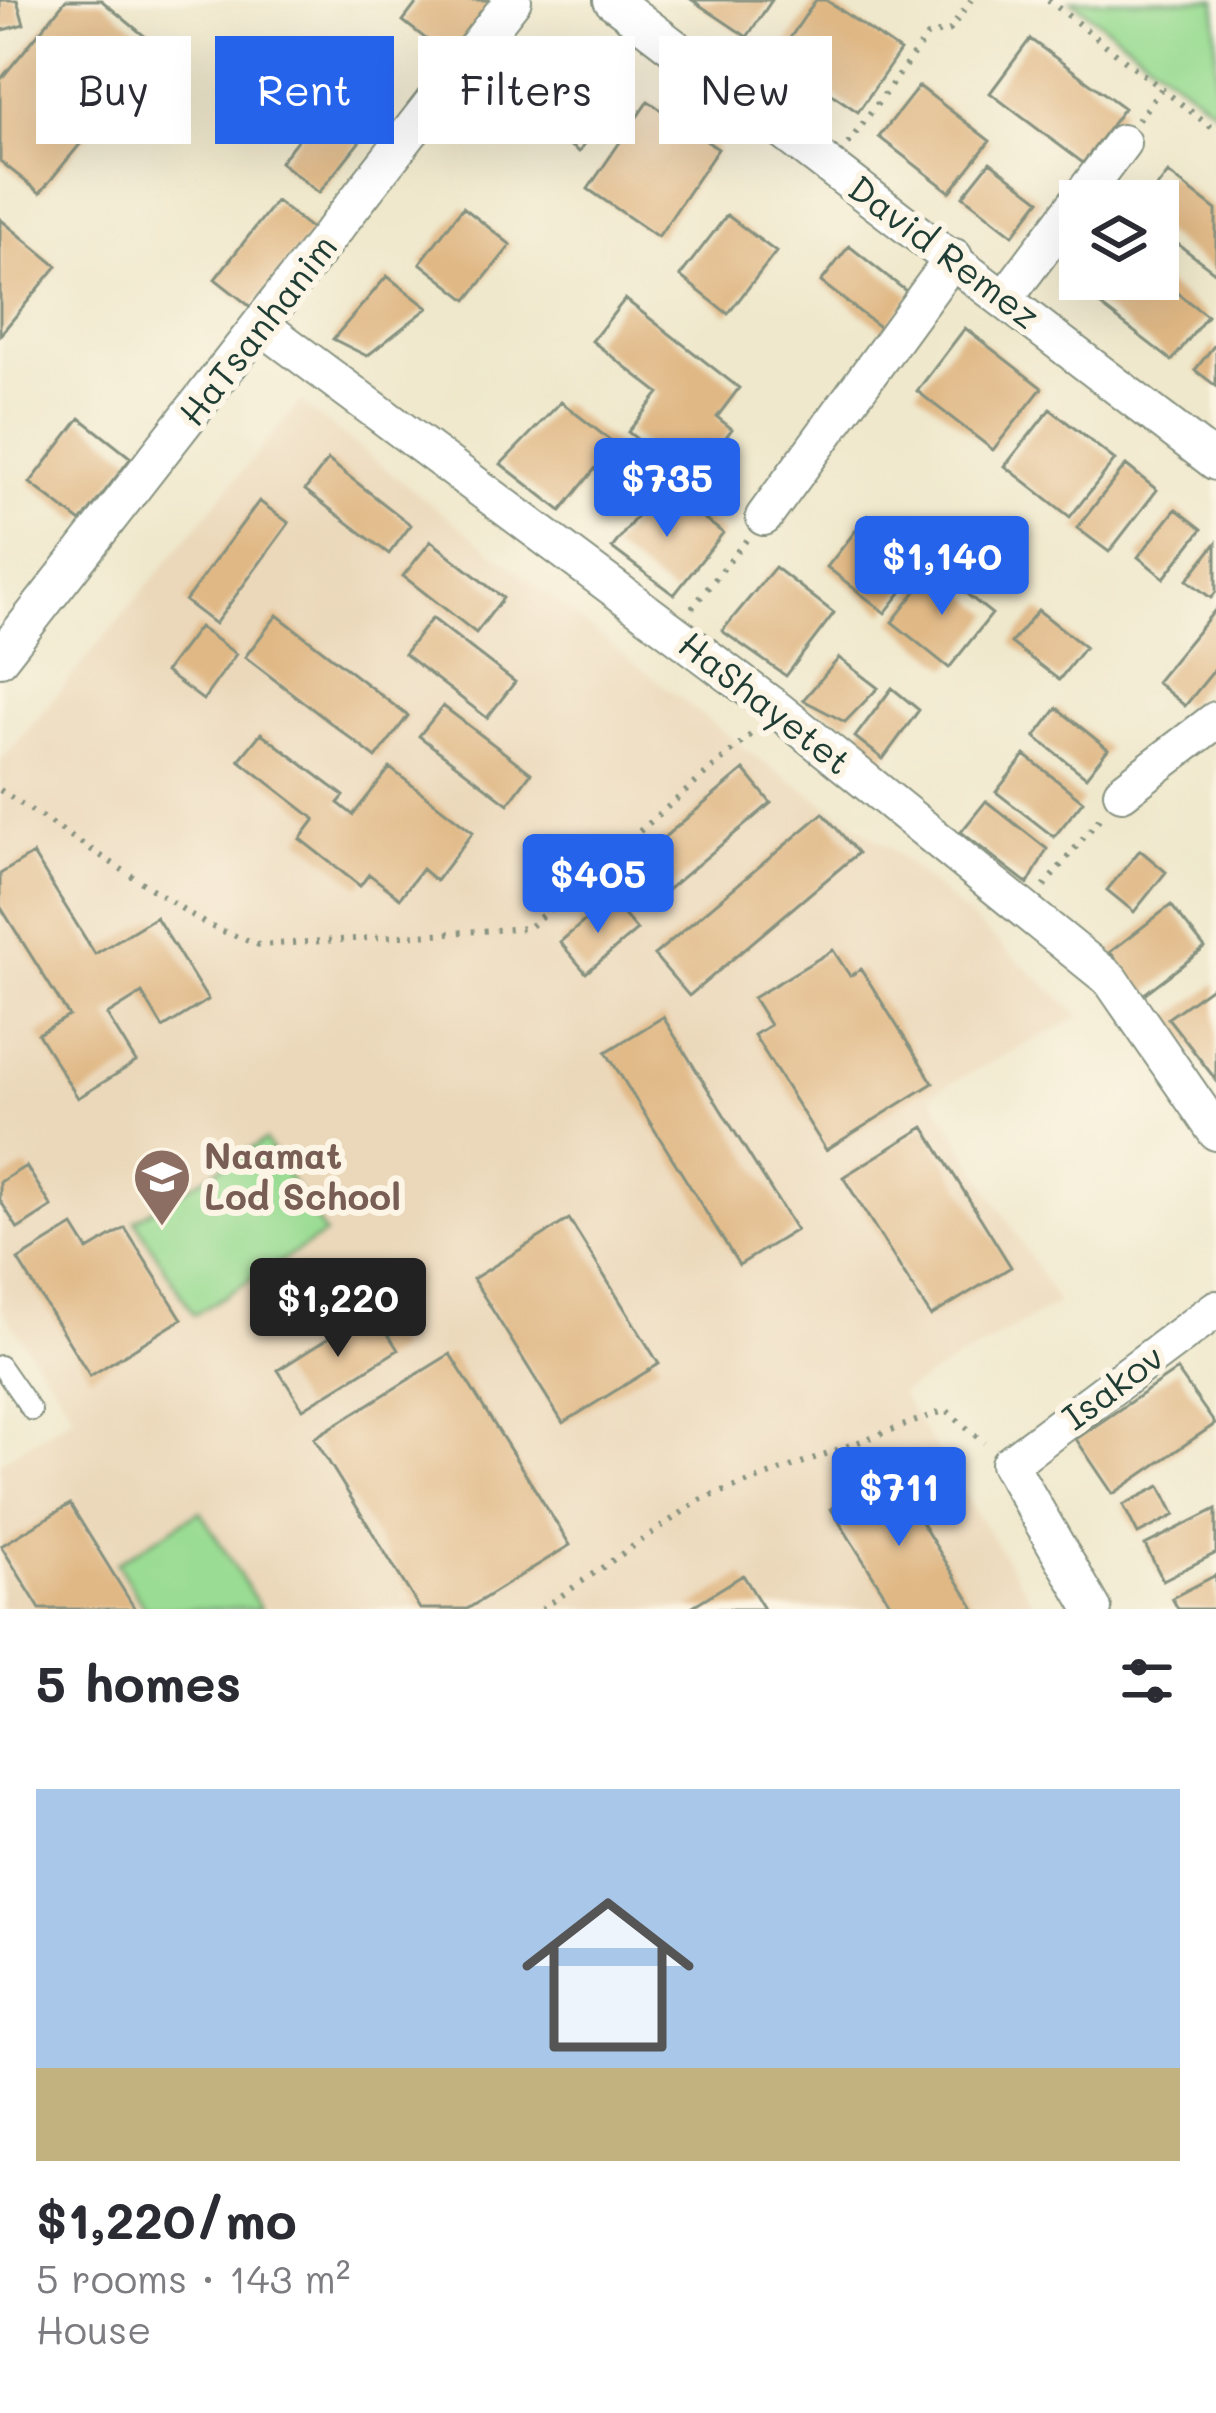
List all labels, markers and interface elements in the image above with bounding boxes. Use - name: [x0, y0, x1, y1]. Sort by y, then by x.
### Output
- chip: Buy: [36, 36, 191, 144]
- chip: Rent: [215, 36, 394, 144]
- chip: Filters: [418, 36, 635, 144]
- chip: New: [659, 36, 832, 144]
- street label: David Remez: [840, 163, 1050, 338]
- map controls: [1059, 180, 1179, 300]
- button: layers: [1059, 180, 1179, 300]
- street label: HaTsanhanim: [167, 224, 346, 434]
- pin: $735: [596, 438, 738, 540]
- text: $735: [621, 451, 713, 502]
- pin: $1,140: [844, 516, 1040, 618]
- text: $1,140: [882, 529, 1002, 580]
- street label: HaShayetet: [670, 620, 862, 785]
- pin: $405: [527, 834, 669, 936]
- text: $405: [550, 847, 646, 898]
- place label: Naamat Lod School: [204, 1131, 401, 1219]
- school or university icon: Naamat Lod School: [131, 1146, 193, 1228]
- pin: $1,220: [240, 1258, 436, 1360]
- text: $1,220: [277, 1271, 399, 1322]
- street label: Isakov: [1052, 1332, 1172, 1439]
- pin: $711: [828, 1447, 970, 1549]
- text: $711: [859, 1460, 939, 1511]
- text: 5 homes: [36, 1648, 241, 1715]
- icon: filters: [1114, 1648, 1180, 1714]
- icon: home: [500, 1867, 716, 2083]
- text: $1,220/mo: [36, 2185, 297, 2252]
- text: 5 rooms · 143 m²: [36, 2252, 351, 2303]
- text: House: [36, 2303, 151, 2354]

